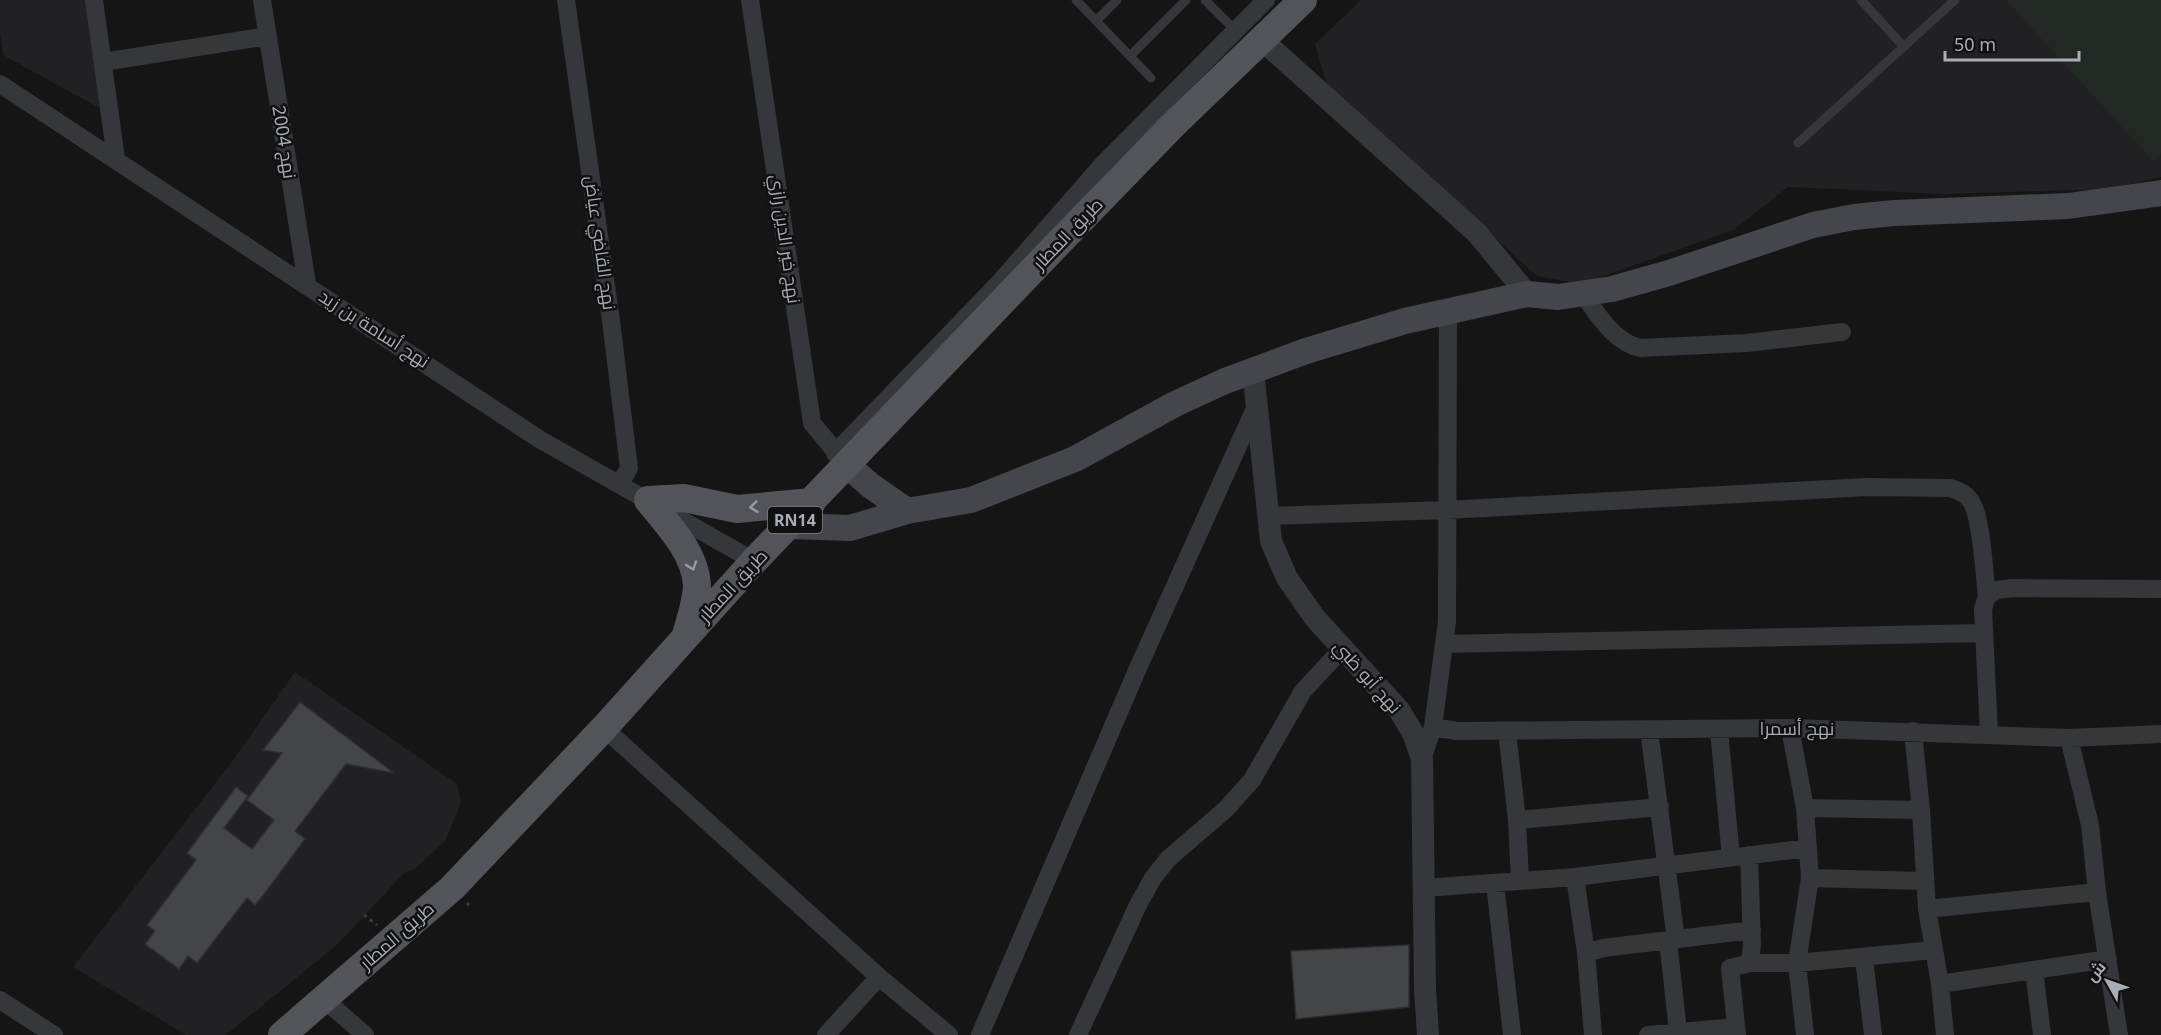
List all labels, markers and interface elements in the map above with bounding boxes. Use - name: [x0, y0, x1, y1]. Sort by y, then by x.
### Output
- scale bar: [1945, 24, 2078, 62]
- text: 50 m: [1954, 32, 1996, 56]
- street label: نهج 2004: [266, 103, 303, 180]
- street label: نهج خير الدين رازي: [762, 173, 807, 305]
- street label: نهج القاضي عياض: [578, 174, 622, 312]
- street label: طريق المطار: [1026, 192, 1108, 276]
- street label: نهج أسامة بن زيد: [314, 284, 434, 374]
- one-way arrow: [749, 500, 758, 513]
- road number: RN14: [768, 507, 822, 533]
- street label: طريق المطار: [692, 544, 773, 628]
- one-way arrow: [685, 560, 698, 571]
- street label: نهج أبو ظبي: [1326, 635, 1407, 720]
- street label: نهج أسمرا: [1760, 716, 1834, 741]
- street label: طريق المطار: [353, 896, 439, 976]
- north arrow: [2077, 951, 2137, 1011]
- text: ش: [2080, 956, 2111, 986]

